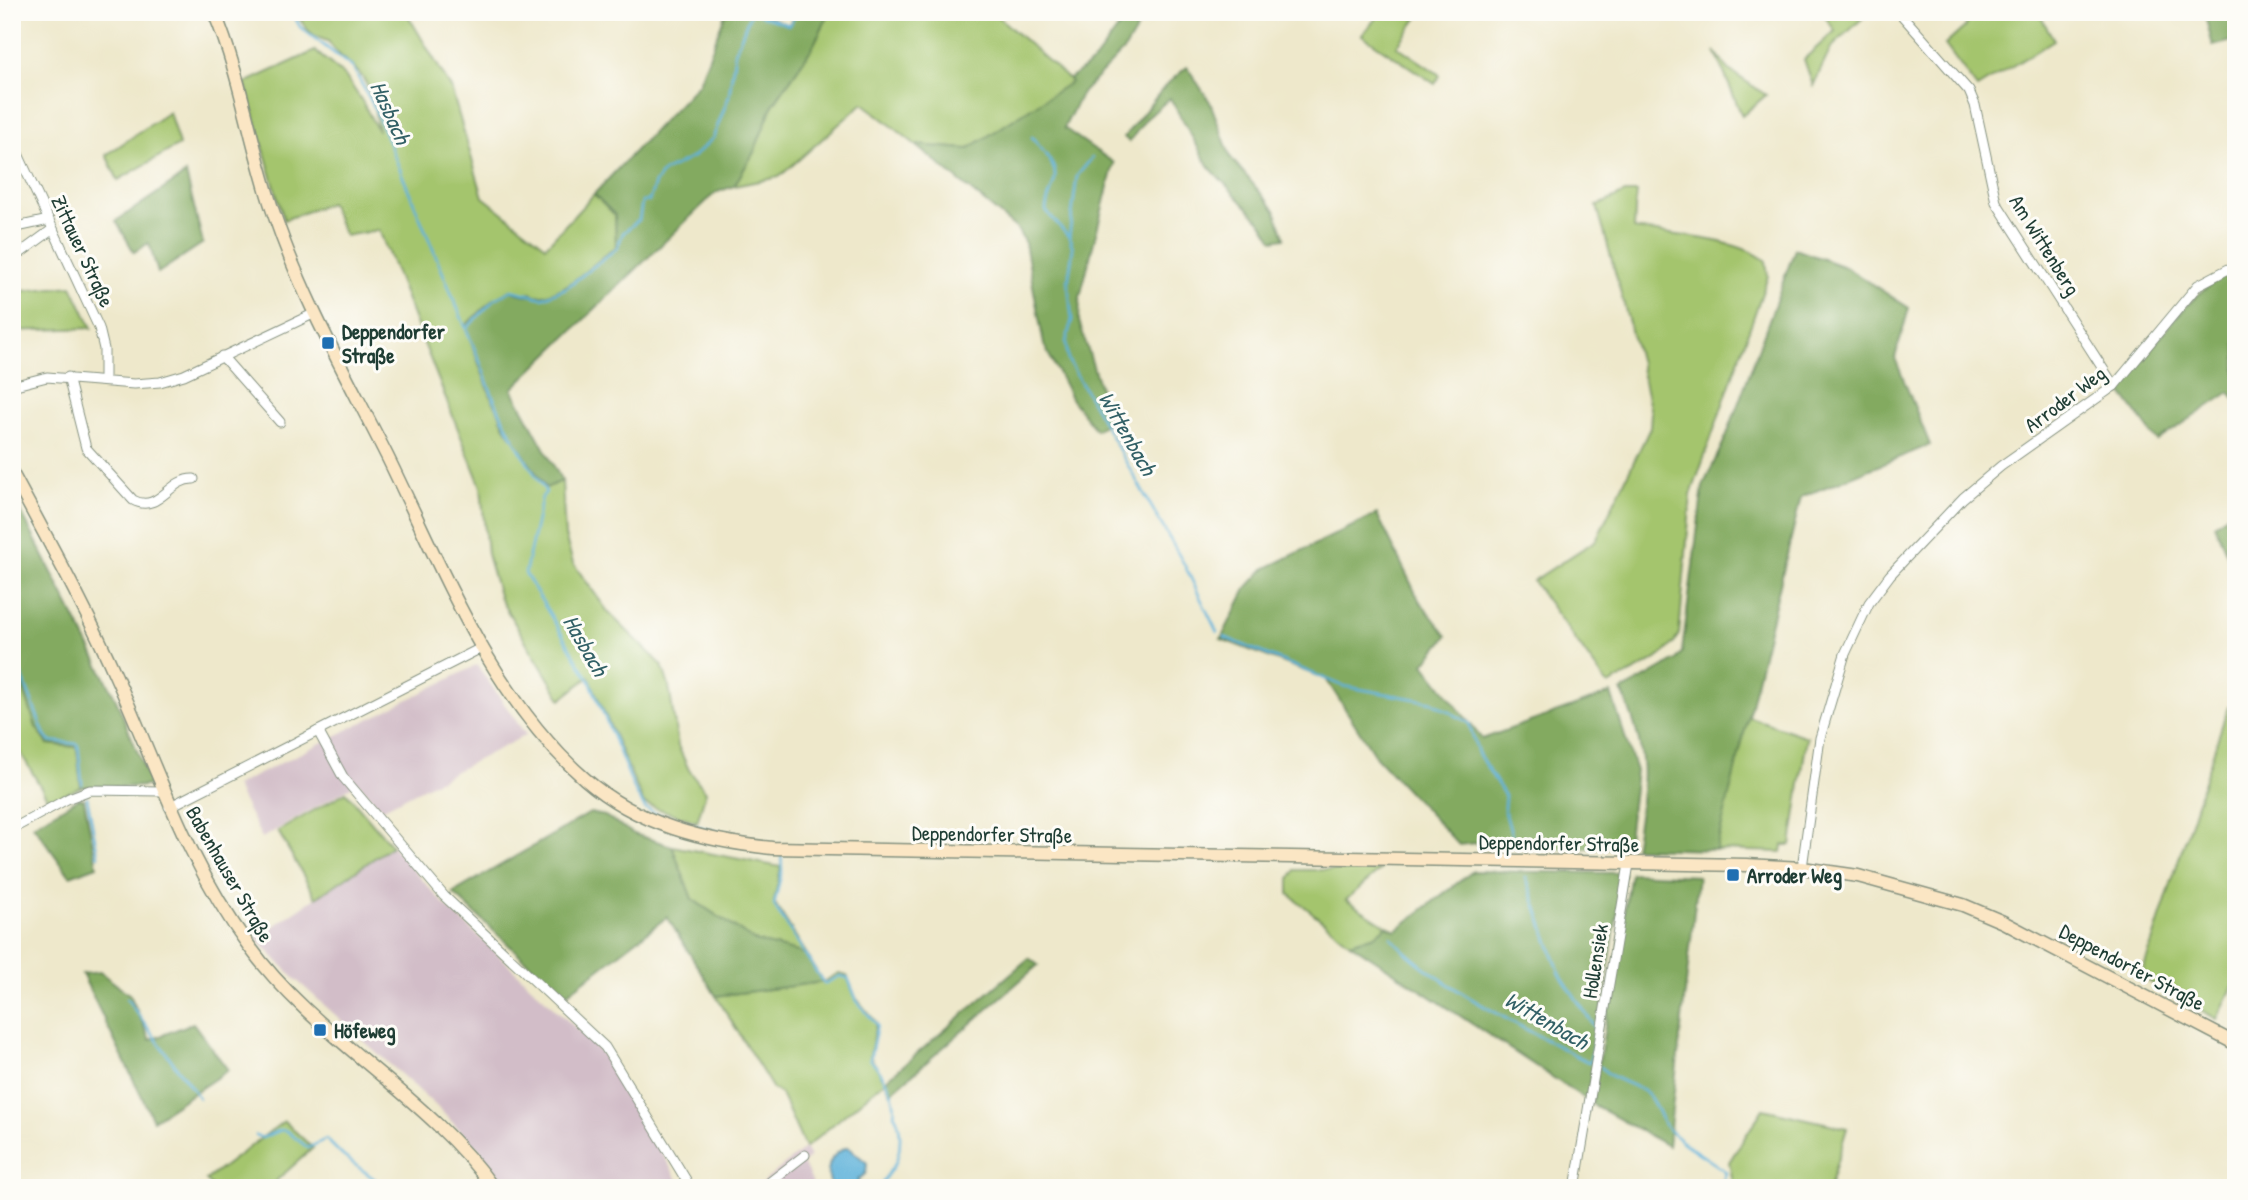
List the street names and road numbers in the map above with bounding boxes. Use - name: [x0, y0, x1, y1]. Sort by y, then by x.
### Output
- street label: Am Wittenberg: [2003, 189, 2087, 301]
- street label: Zittauer Straße: [44, 190, 122, 312]
- street label: Arroder Weg: [2018, 359, 2112, 439]
- street label: Babenhauser Straße: [179, 801, 281, 947]
- street label: Deppendorfer Straße: [912, 818, 1072, 850]
- street label: Deppendorfer Straße: [1479, 827, 1639, 859]
- street label: Deppendorfer Straße: [2054, 917, 2210, 1017]
- street label: Hollensiek: [1575, 921, 1615, 1000]

